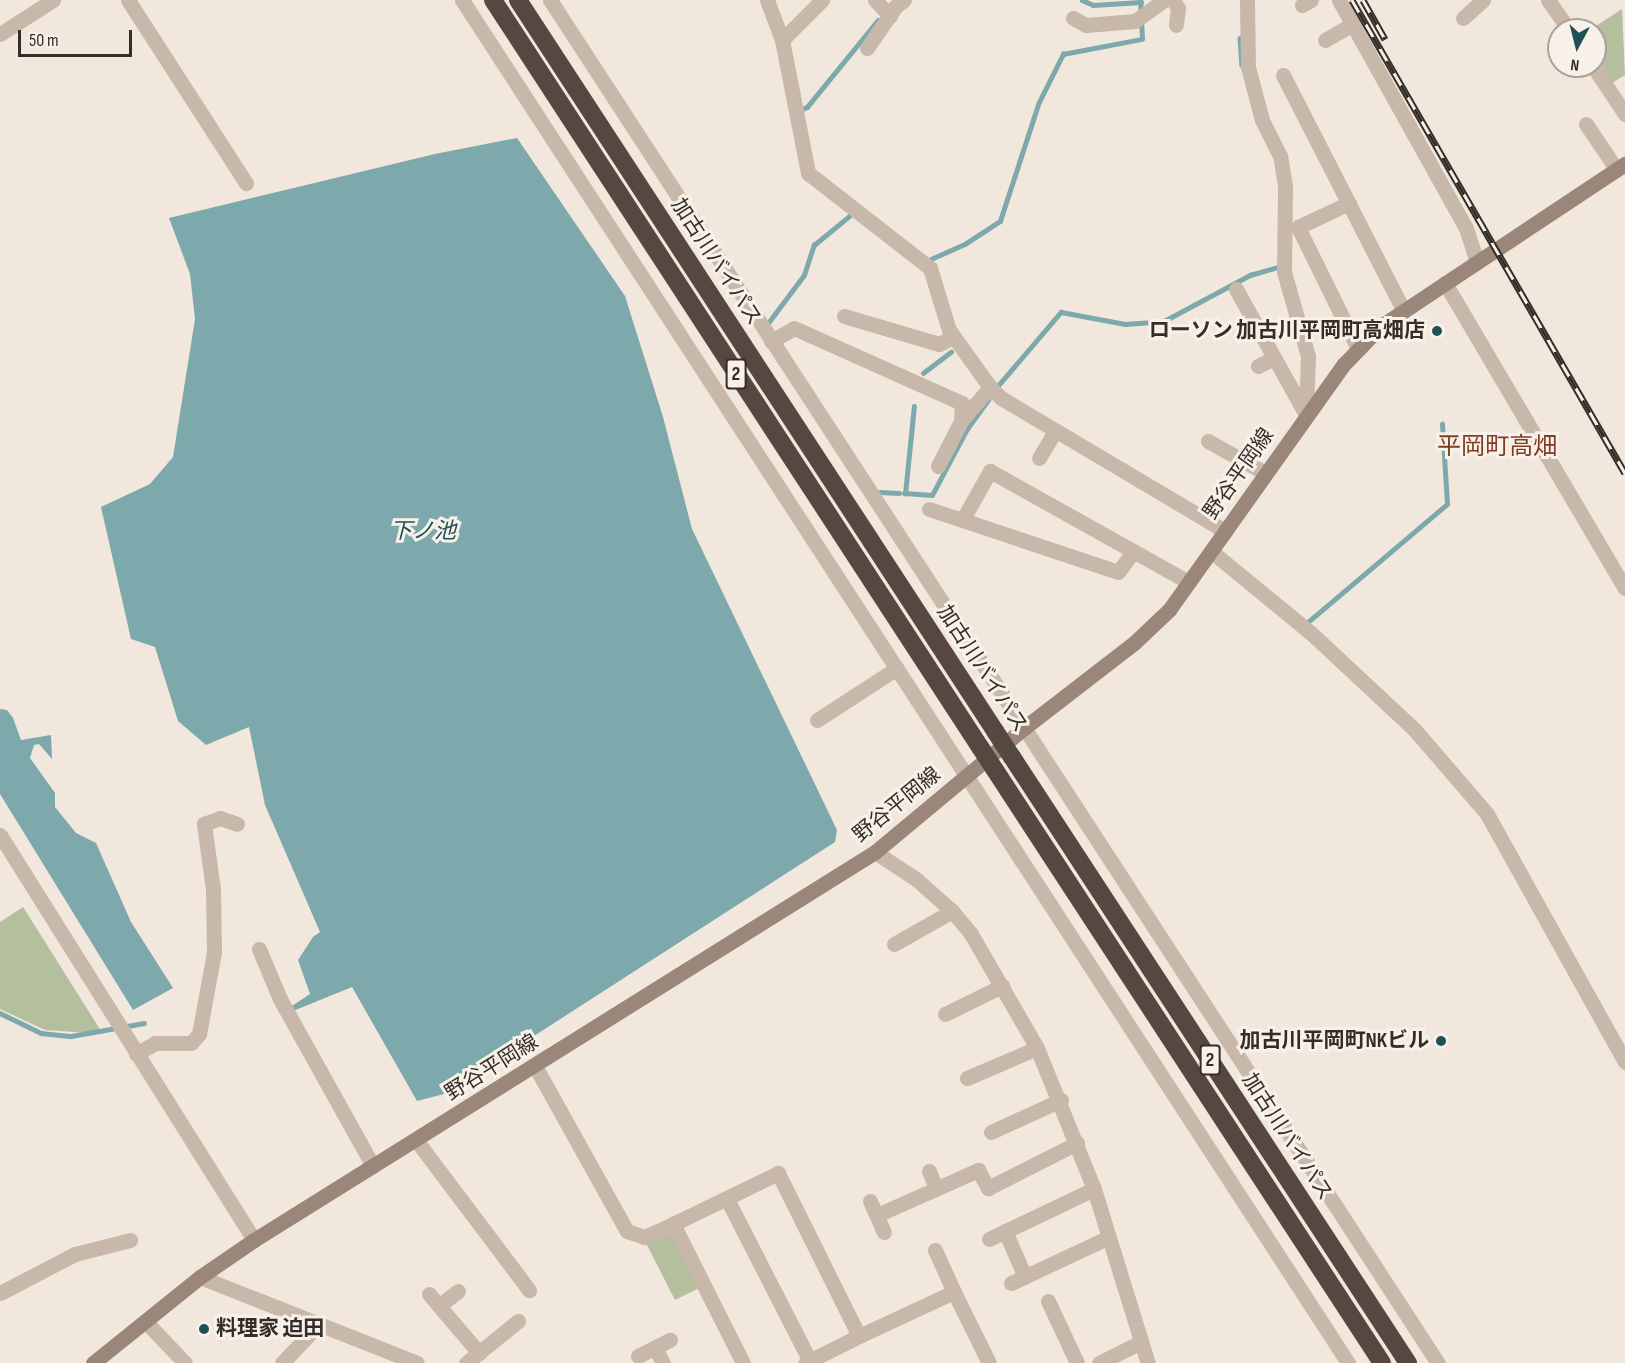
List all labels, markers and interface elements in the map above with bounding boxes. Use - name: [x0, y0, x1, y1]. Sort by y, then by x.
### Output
- scale bar: [21, 18, 135, 56]
- north arrow: [1547, 18, 1607, 78]
- text: 50 m: [29, 30, 59, 51]
- text: N: [1570, 54, 1580, 74]
- street label: 加古川バイパス: [665, 193, 767, 331]
- place label: ローソン 加古川平岡町高畑店: [1149, 318, 1425, 344]
- marker: ローソン 加古川平岡町高畑店: [1430, 324, 1444, 338]
- road number: 2: [726, 357, 746, 391]
- street label: 野谷平岡線: [1199, 424, 1279, 524]
- district label: 平岡町高畑: [1437, 433, 1557, 461]
- water label: 下ノ池: [390, 519, 456, 545]
- street label: 加古川バイパス: [931, 600, 1033, 738]
- street label: 野谷平岡線: [848, 762, 946, 848]
- place label: 加古川平岡町NKビル: [1239, 1028, 1429, 1054]
- street label: 野谷平岡線: [441, 1029, 543, 1107]
- marker: 加古川平岡町NKビル: [1434, 1034, 1448, 1048]
- road number: 2: [1200, 1043, 1220, 1077]
- street label: 加古川バイパス: [1236, 1068, 1338, 1206]
- place label: 料理家 迫田: [216, 1316, 324, 1342]
- marker: 料理家 迫田: [197, 1322, 211, 1336]

